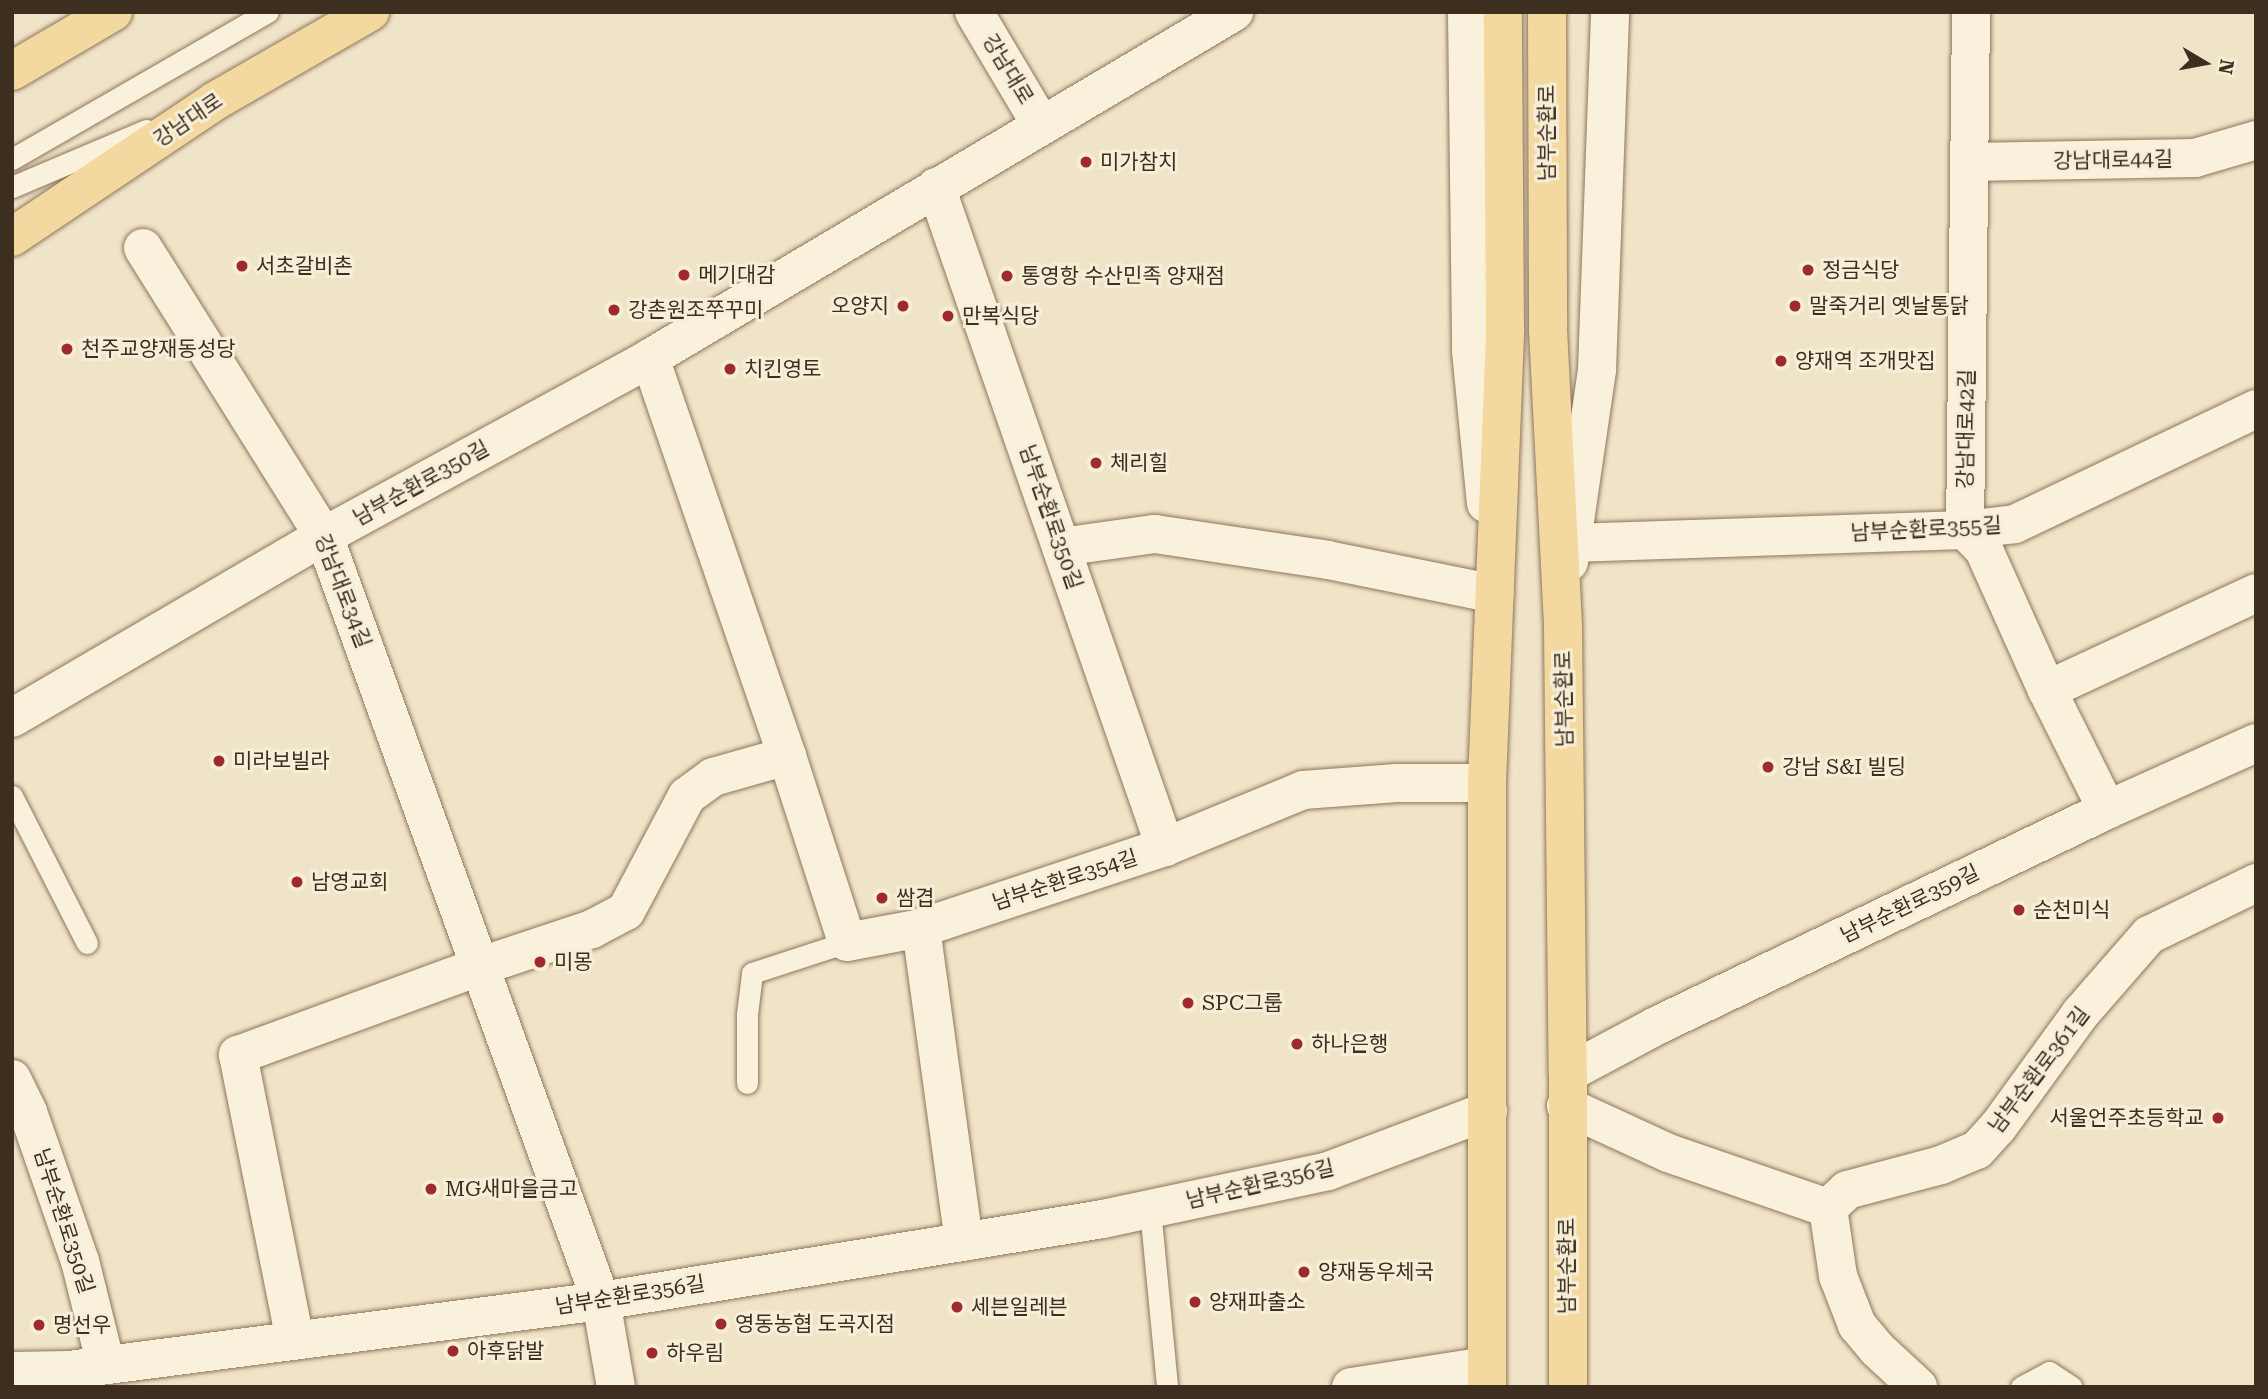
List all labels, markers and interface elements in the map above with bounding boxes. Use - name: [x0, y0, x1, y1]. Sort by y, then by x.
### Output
- north arrow: [2170, 28, 2240, 98]
- street label: 강남대로: [977, 29, 1039, 109]
- text: N: [2214, 58, 2239, 76]
- street label: 남부순환로: [1534, 85, 1560, 181]
- street label: 강남대로: [149, 88, 227, 152]
- street label: 강남대로44길: [2053, 146, 2173, 174]
- place label: 미가참치: [1100, 149, 1177, 175]
- marker: 미가참치: [1078, 154, 1094, 170]
- place label: 서초갈비촌: [256, 253, 353, 279]
- place label: 정금식당: [1822, 257, 1899, 283]
- marker: 서초갈비촌: [234, 258, 250, 274]
- place label: 메기대감: [698, 262, 775, 288]
- marker: 정금식당: [1800, 262, 1816, 278]
- place label: 통영항 수산민족 양재점: [1021, 263, 1225, 289]
- marker: 메기대감: [676, 267, 692, 283]
- marker: 통영항 수산민족 양재점: [999, 268, 1015, 284]
- place label: 오양지: [831, 293, 889, 319]
- place label: 말죽거리 옛날통닭: [1809, 293, 1969, 319]
- place label: 강촌원조쭈꾸미: [628, 297, 763, 323]
- marker: 오양지: [895, 298, 911, 314]
- marker: 말죽거리 옛날통닭: [1787, 298, 1803, 314]
- marker: 강촌원조쭈꾸미: [606, 302, 622, 318]
- place label: 만복식당: [962, 303, 1039, 329]
- marker: 만복식당: [940, 308, 956, 324]
- place label: 천주교양재동성당: [81, 336, 236, 362]
- marker: 천주교양재동성당: [59, 341, 75, 357]
- place label: 양재역 조개맛집: [1795, 348, 1936, 374]
- marker: 양재역 조개맛집: [1773, 353, 1789, 369]
- place label: 치킨영토: [744, 356, 821, 382]
- marker: 치킨영토: [722, 361, 738, 377]
- street label: 강남대로42길: [1952, 369, 1980, 489]
- street label: 남부순환로350길: [349, 435, 493, 531]
- street label: 남부순환로350길: [1014, 441, 1088, 593]
- place label: 체리힐: [1110, 450, 1168, 476]
- marker: 체리힐: [1088, 455, 1104, 471]
- street label: 남부순환로355길: [1850, 512, 2002, 546]
- street label: 강남대로34길: [310, 530, 376, 652]
- street label: 남부순환로: [1551, 650, 1577, 748]
- place label: 미라보빌라: [233, 748, 330, 774]
- marker: 미라보빌라: [211, 753, 227, 769]
- place label: 강남 S&I 빌딩: [1782, 754, 1906, 780]
- marker: 강남 S&I 빌딩: [1760, 759, 1776, 775]
- street label: 남부순환로354길: [989, 845, 1141, 915]
- street label: 남부순환로359길: [1837, 860, 1983, 948]
- place label: 남영교회: [311, 869, 388, 895]
- marker: 남영교회: [289, 874, 305, 890]
- place label: 쌈겹: [896, 885, 935, 911]
- marker: 쌈겹: [874, 890, 890, 906]
- place label: 순천미식: [2033, 897, 2110, 923]
- marker: 순천미식: [2011, 902, 2027, 918]
- place label: 미몽: [554, 949, 593, 975]
- marker: 미몽: [532, 954, 548, 970]
- place label: SPC그룹: [1202, 990, 1283, 1016]
- marker: SPC그룹: [1180, 995, 1196, 1011]
- street label: 남부순환로361길: [1983, 1002, 2095, 1138]
- place label: 하나은행: [1311, 1031, 1388, 1057]
- marker: 하나은행: [1289, 1036, 1305, 1052]
- place label: 서울언주초등학교: [2049, 1105, 2204, 1131]
- marker: 서울언주초등학교: [2210, 1110, 2226, 1126]
- street label: 남부순환로350길: [29, 1145, 99, 1297]
- street label: 남부순환로356길: [1184, 1155, 1336, 1213]
- place label: MG새마을금고: [445, 1176, 578, 1202]
- marker: MG새마을금고: [423, 1181, 439, 1197]
- street label: 남부순환로: [1554, 1218, 1580, 1314]
- place label: 양재동우체국: [1318, 1259, 1434, 1285]
- marker: 양재동우체국: [1296, 1264, 1312, 1280]
- street label: 남부순환로356길: [553, 1271, 707, 1319]
- place label: 양재파출소: [1209, 1289, 1306, 1315]
- place label: 세븐일레븐: [971, 1294, 1068, 1320]
- marker: 양재파출소: [1187, 1294, 1203, 1310]
- marker: 세븐일레븐: [949, 1299, 965, 1315]
- place label: 영동농협 도곡지점: [735, 1311, 895, 1337]
- place label: 명선우: [53, 1312, 111, 1338]
- marker: 영동농협 도곡지점: [713, 1316, 729, 1332]
- marker: 명선우: [31, 1317, 47, 1333]
- place label: 아후닭발: [467, 1338, 544, 1364]
- place label: 하우림: [666, 1340, 724, 1366]
- marker: 아후닭발: [445, 1343, 461, 1359]
- marker: 하우림: [644, 1345, 660, 1361]

